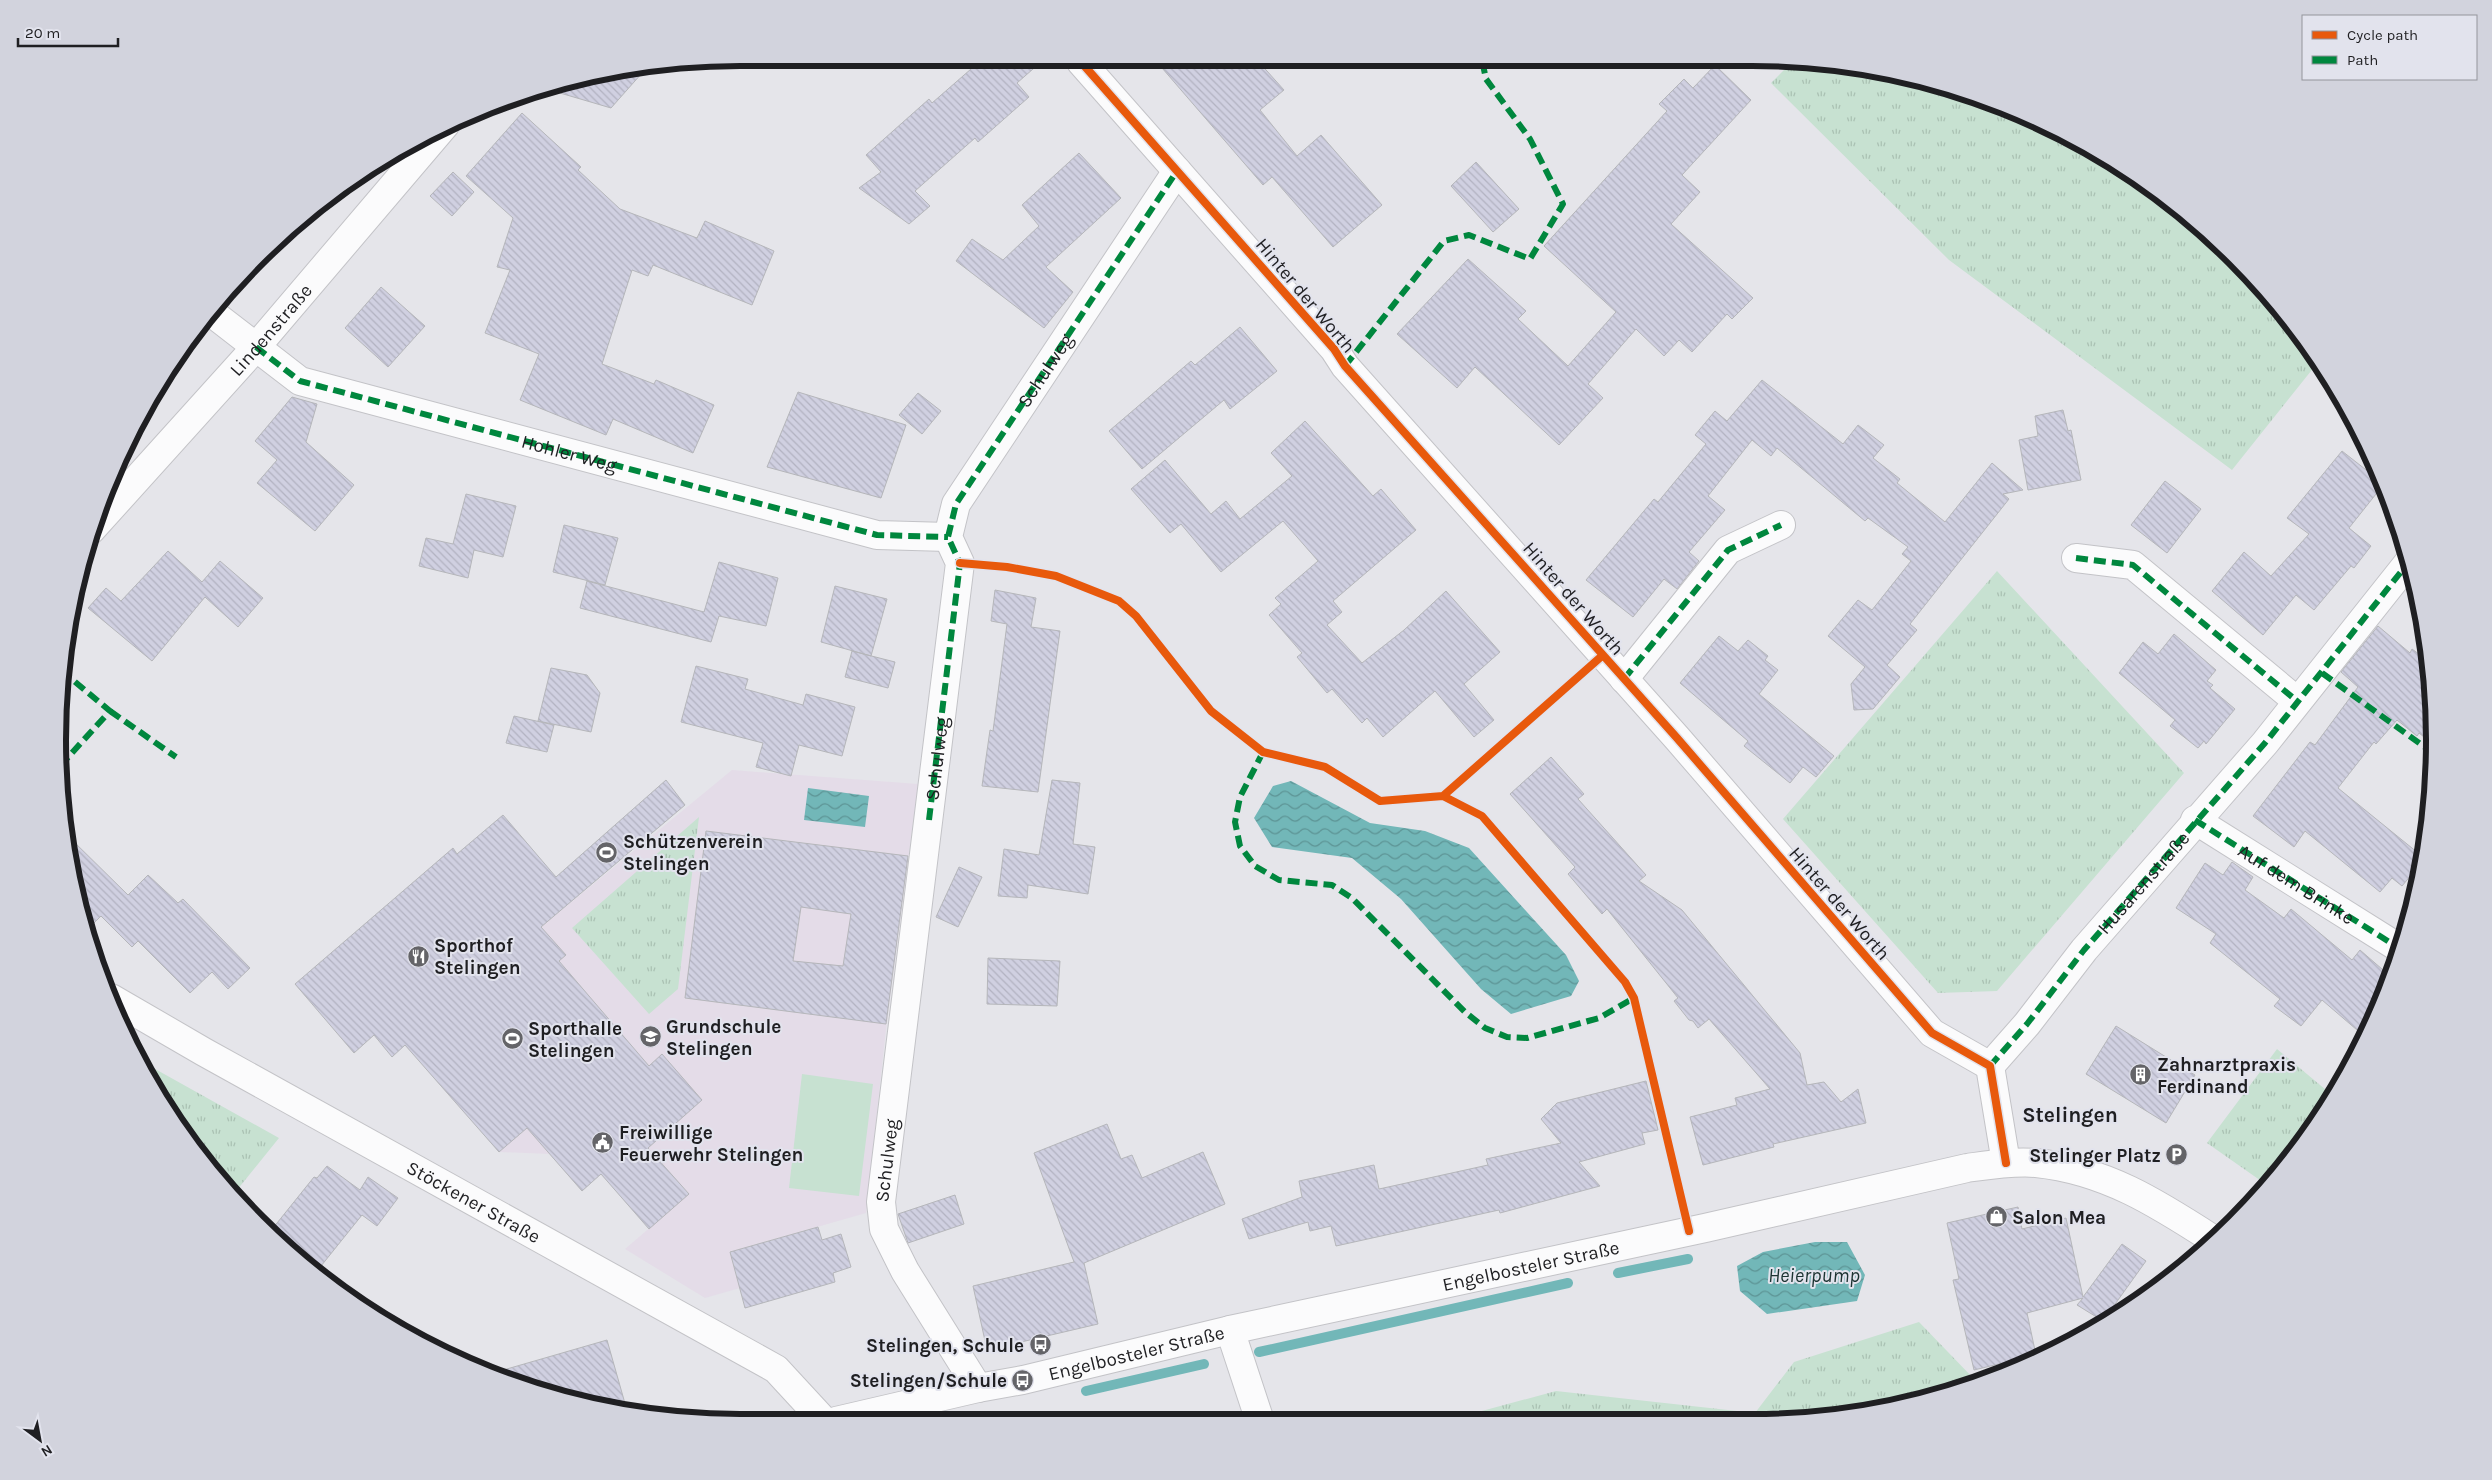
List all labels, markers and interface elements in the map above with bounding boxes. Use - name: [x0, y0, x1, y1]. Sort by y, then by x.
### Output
- scale bar: [18, 15, 118, 47]
- legend: [2302, 15, 2477, 80]
- text: 20 m: [25, 24, 60, 42]
- text: Cycle path: [2347, 26, 2418, 44]
- text: Path: [2347, 51, 2378, 69]
- street label: Hinter der Worth: [1251, 234, 1360, 357]
- street label: Lindenstraße: [225, 280, 317, 381]
- street label: Schulweg: [1013, 330, 1078, 412]
- street label: Hohler Weg: [519, 431, 620, 477]
- street label: Hinter der Worth: [1518, 538, 1628, 660]
- street label: Schulweg: [921, 715, 953, 802]
- street label: Husarenstraße: [2093, 827, 2194, 939]
- place label: Schützenverein Stelingen: [623, 831, 763, 875]
- sports icon: Schützenverein Stelingen: [595, 840, 619, 864]
- street label: Auf dem Brinke: [2234, 840, 2358, 929]
- street label: Hinter der Worth: [1784, 843, 1894, 965]
- place label: Sporthof Stelingen: [434, 935, 521, 979]
- restaurant icon: Sporthof Stelingen: [406, 944, 430, 968]
- place label: Grundschule Stelingen: [666, 1016, 781, 1060]
- place label: Sporthalle Stelingen: [528, 1018, 622, 1062]
- school or university icon: Grundschule Stelingen: [638, 1025, 662, 1049]
- sports icon: Sporthalle Stelingen: [500, 1027, 524, 1051]
- place label: Zahnarztpraxis Ferdinand: [2157, 1054, 2296, 1098]
- building icon: Zahnarztpraxis Ferdinand: [2129, 1063, 2153, 1087]
- district label: Stelingen: [2022, 1103, 2118, 1127]
- street label: Schulweg: [871, 1117, 903, 1203]
- place label: Freiwillige Feuerwehr Stelingen: [619, 1122, 803, 1166]
- public building icon: Freiwillige Feuerwehr Stelingen: [591, 1131, 615, 1155]
- parking icon: Stelinger Platz: [2165, 1143, 2189, 1167]
- place label: Stelinger Platz: [2029, 1145, 2161, 1167]
- street label: Stöckener Straße: [403, 1157, 544, 1248]
- shop icon: Salon Mea: [1984, 1205, 2008, 1229]
- place label: Salon Mea: [2012, 1207, 2106, 1229]
- street label: Engelbosteler Straße: [1440, 1237, 1621, 1296]
- water label: Heierpump: [1768, 1264, 1860, 1287]
- street label: Engelbosteler Straße: [1046, 1322, 1227, 1385]
- bus stop icon: Stelingen, Schule: [1028, 1333, 1052, 1357]
- place label: Stelingen, Schule: [866, 1335, 1024, 1357]
- bus stop icon: Stelingen/Schule: [1011, 1368, 1035, 1392]
- place label: Stelingen/Schule: [850, 1370, 1007, 1392]
- north arrow: [15, 1415, 65, 1465]
- text: N: [38, 1441, 55, 1460]

